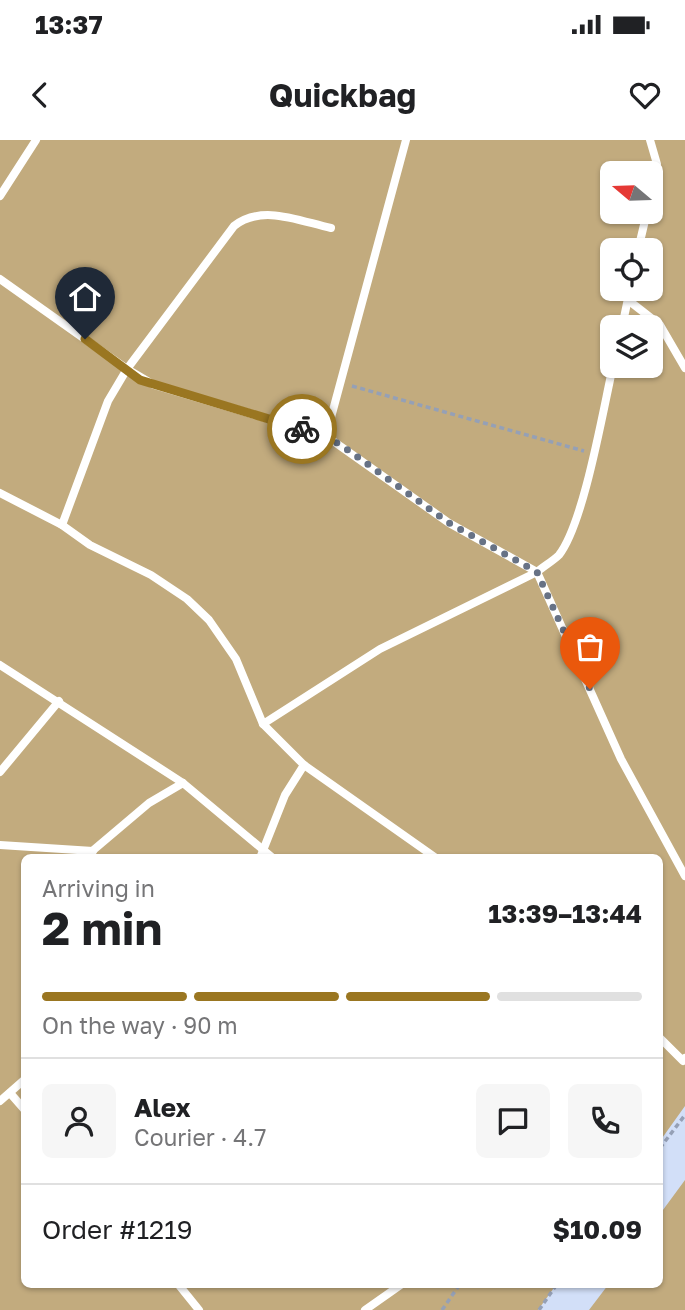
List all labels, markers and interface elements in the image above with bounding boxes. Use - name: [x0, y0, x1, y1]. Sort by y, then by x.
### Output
- text: 13:37: [35, 9, 103, 40]
- icon: back: [21, 76, 59, 114]
- text: Quickbag: [269, 76, 416, 114]
- icon: heart: [626, 76, 664, 114]
- north arrow: [600, 161, 663, 224]
- map controls: [600, 161, 663, 378]
- button: locate: [600, 238, 663, 301]
- pin: [55, 267, 115, 339]
- icon: home: [66, 278, 104, 316]
- button: layers: [600, 315, 663, 378]
- courier: [267, 394, 337, 464]
- icon: bike: [283, 410, 321, 448]
- pin: [560, 617, 620, 689]
- icon: bag: [571, 628, 609, 666]
- text: Arriving in: [42, 874, 155, 902]
- text: 13:39–13:44: [488, 898, 642, 929]
- text: 2 min: [42, 900, 162, 955]
- text: On the way · 90 m: [42, 1011, 238, 1039]
- button: person: [42, 1084, 116, 1158]
- button: chat: [476, 1084, 550, 1158]
- button: phone: [568, 1084, 642, 1158]
- text: Alex: [134, 1092, 191, 1123]
- text: Courier · 4.7: [134, 1123, 266, 1151]
- text: Order #1219: [42, 1214, 193, 1245]
- text: $10.09: [553, 1214, 642, 1245]

